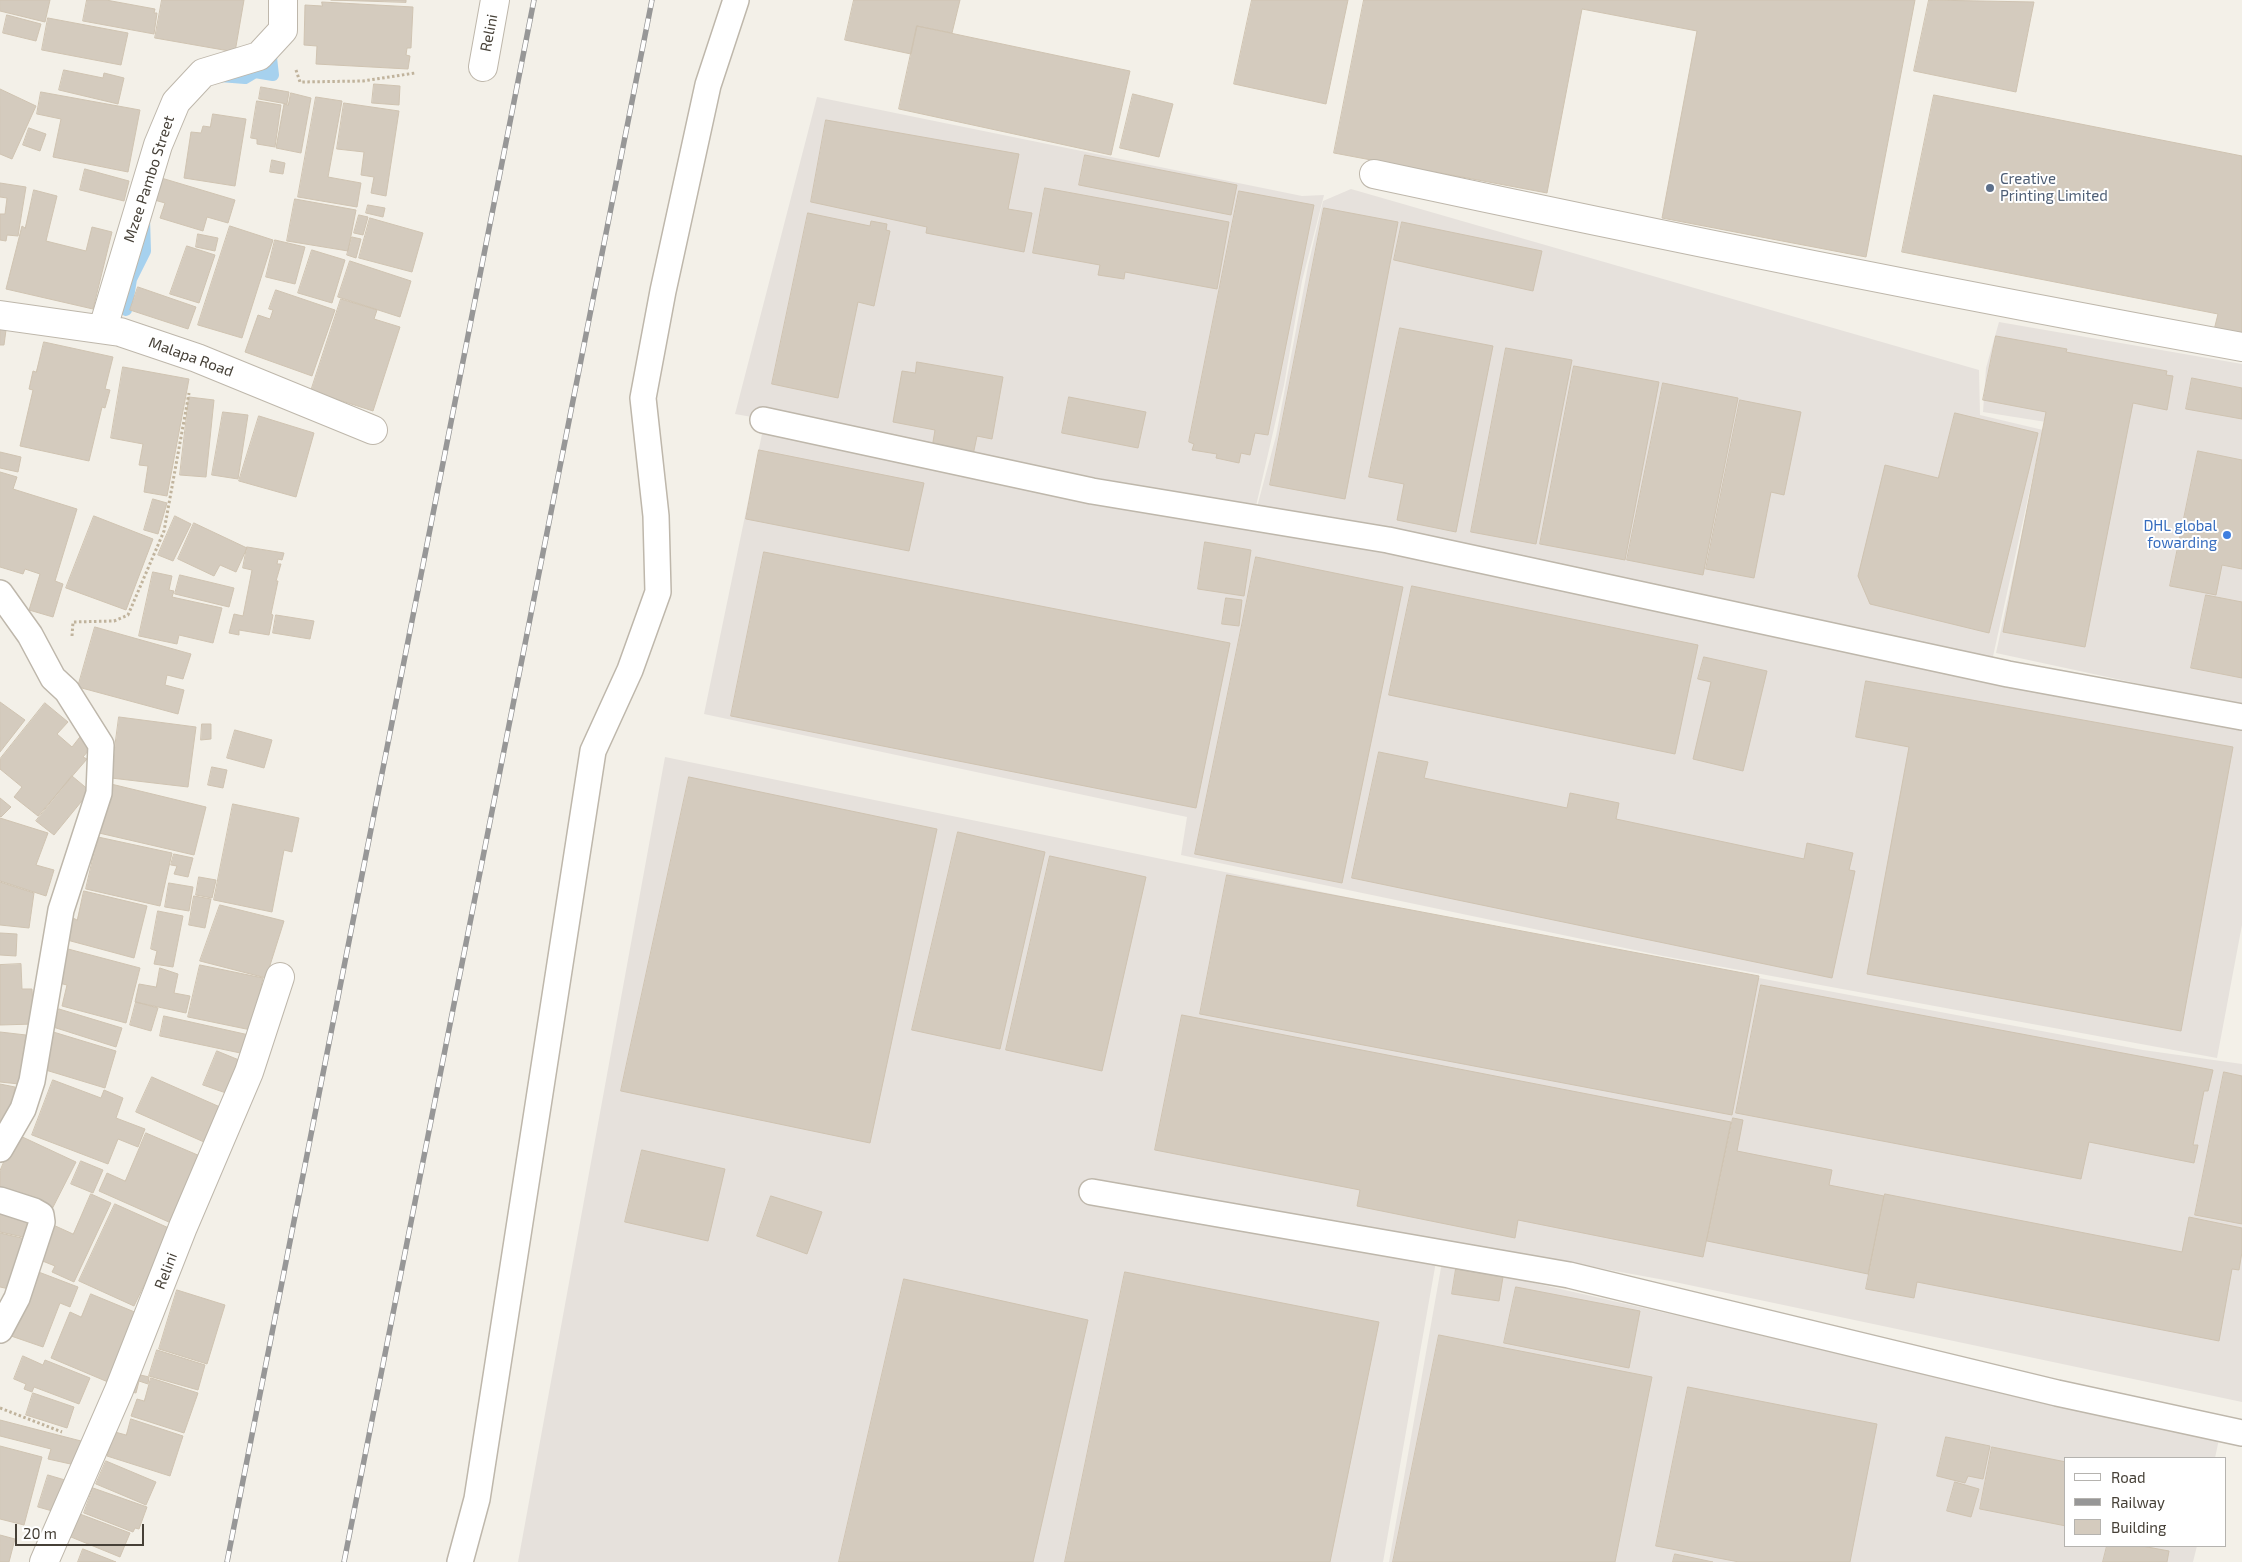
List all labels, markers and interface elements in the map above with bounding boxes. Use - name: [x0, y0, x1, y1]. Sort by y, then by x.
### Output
- street label: Relini: [477, 13, 501, 53]
- street label: Mzee Pambo Street: [120, 113, 178, 245]
- place label: Creative Printing Limited: [2000, 170, 2108, 205]
- marker: Creative Printing Limited: [1984, 182, 1996, 194]
- street label: Malapa Road: [146, 333, 236, 381]
- place label: DHL global fowarding: [2143, 517, 2217, 552]
- marker: DHL global fowarding: [2221, 529, 2233, 541]
- street label: Relini: [151, 1250, 181, 1292]
- legend: [2064, 1457, 2227, 1547]
- text: Road: [2111, 1468, 2146, 1486]
- text: Railway: [2111, 1493, 2165, 1511]
- scale bar: [18, 1514, 146, 1546]
- text: Building: [2111, 1518, 2166, 1536]
- text: 20 m: [23, 1524, 57, 1542]

